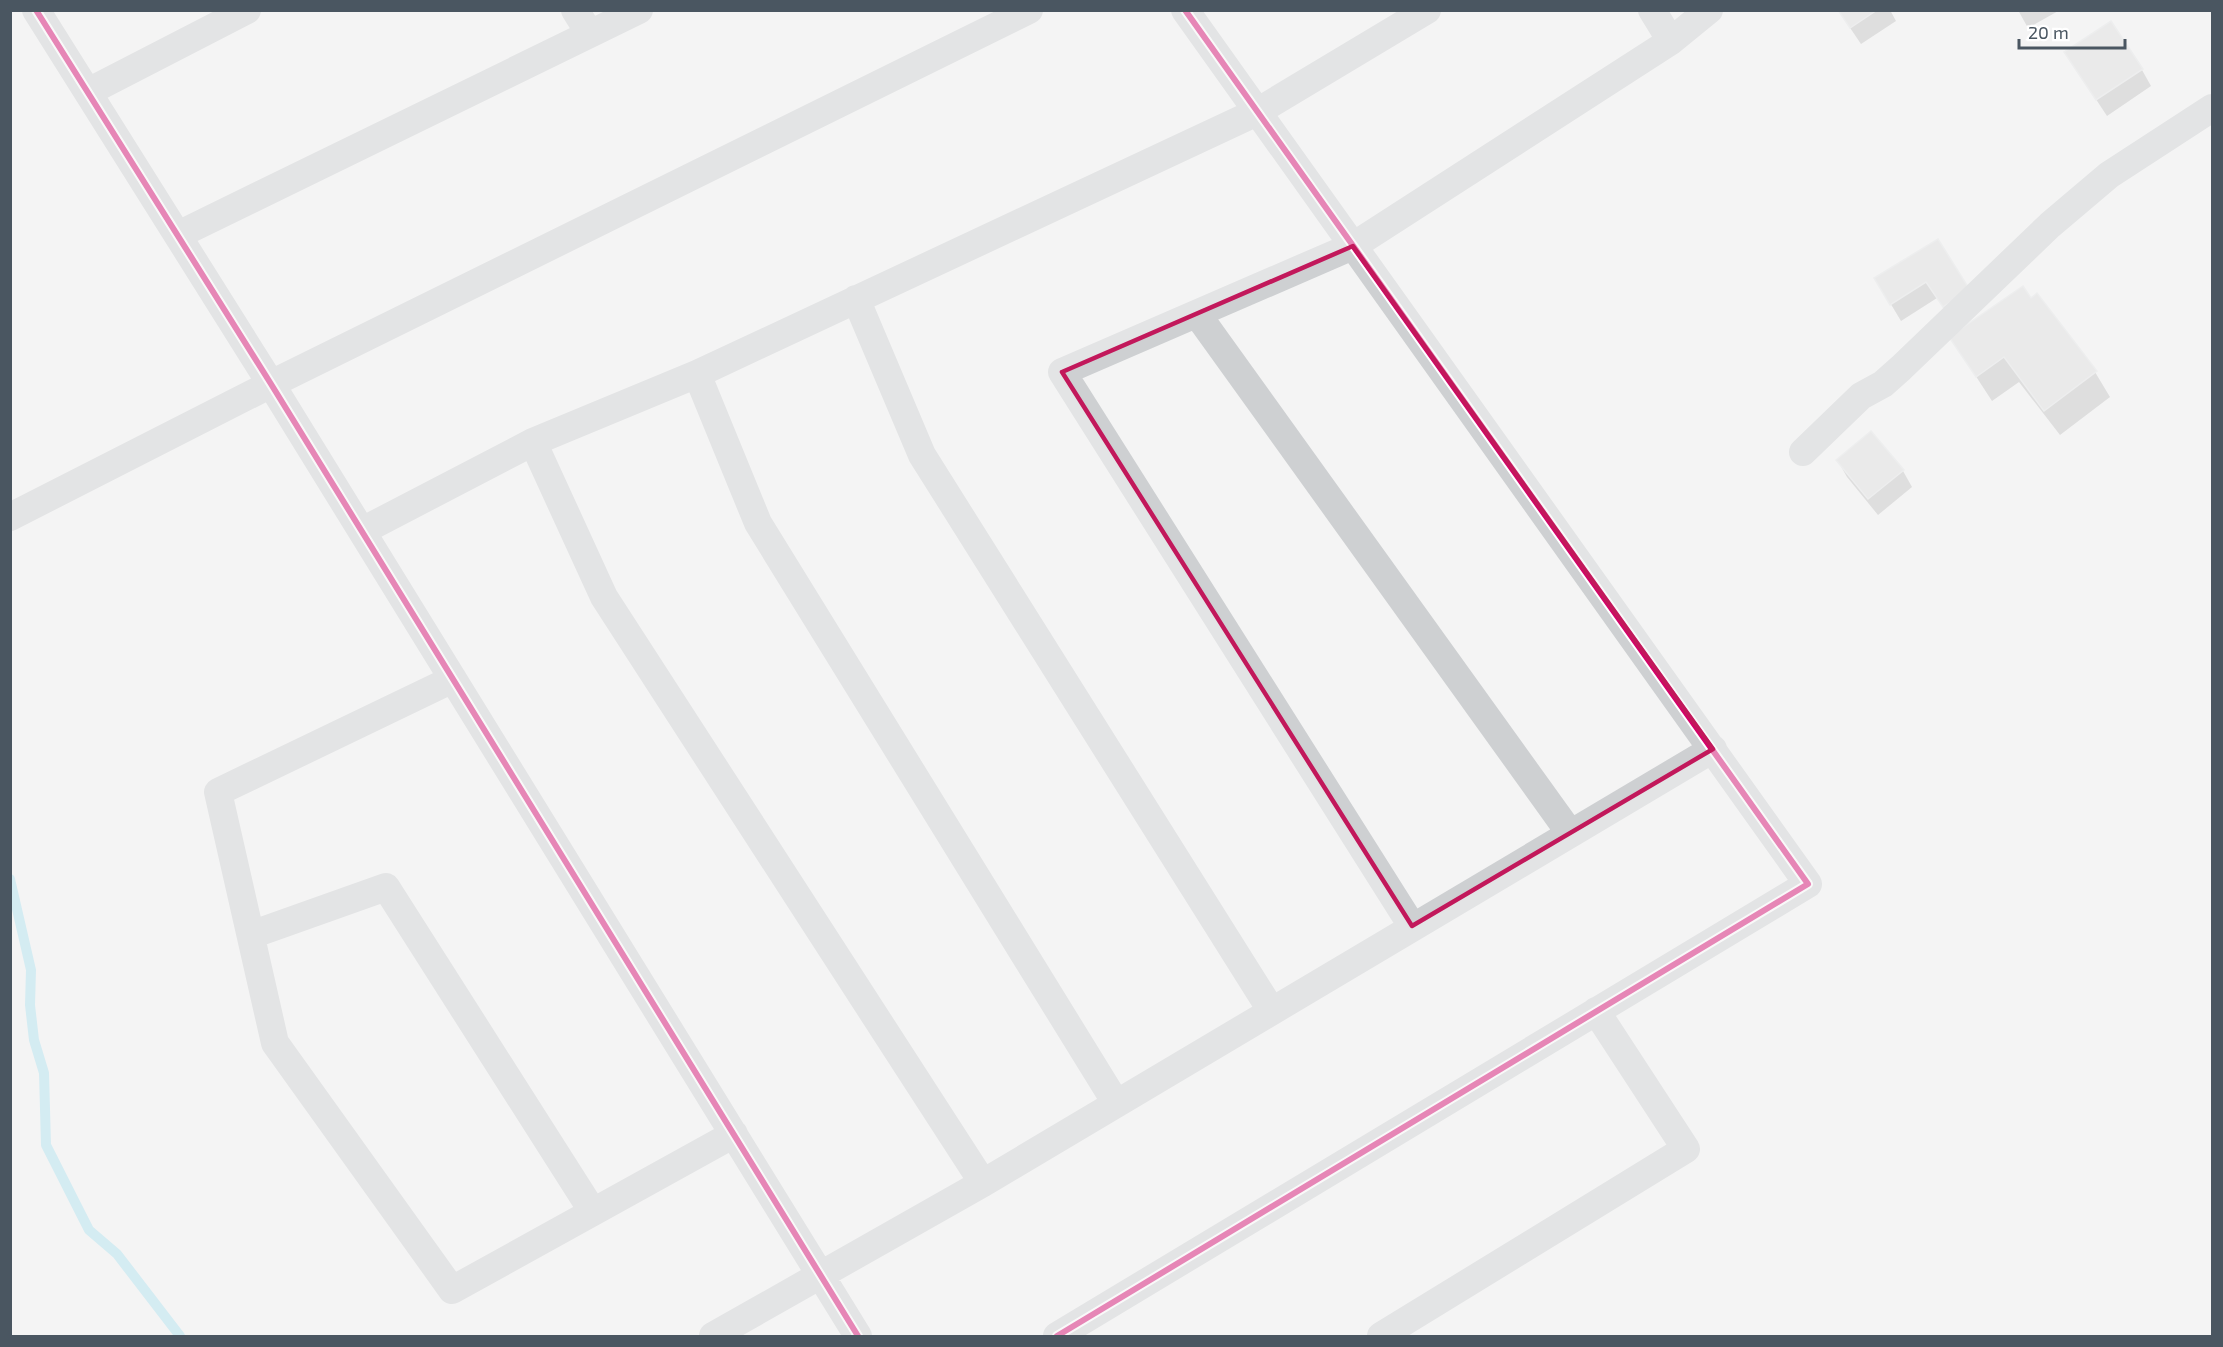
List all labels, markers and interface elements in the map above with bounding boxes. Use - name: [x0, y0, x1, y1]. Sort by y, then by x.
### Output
- scale bar: [2019, 12, 2126, 50]
- text: 20 m: [2028, 21, 2069, 43]

